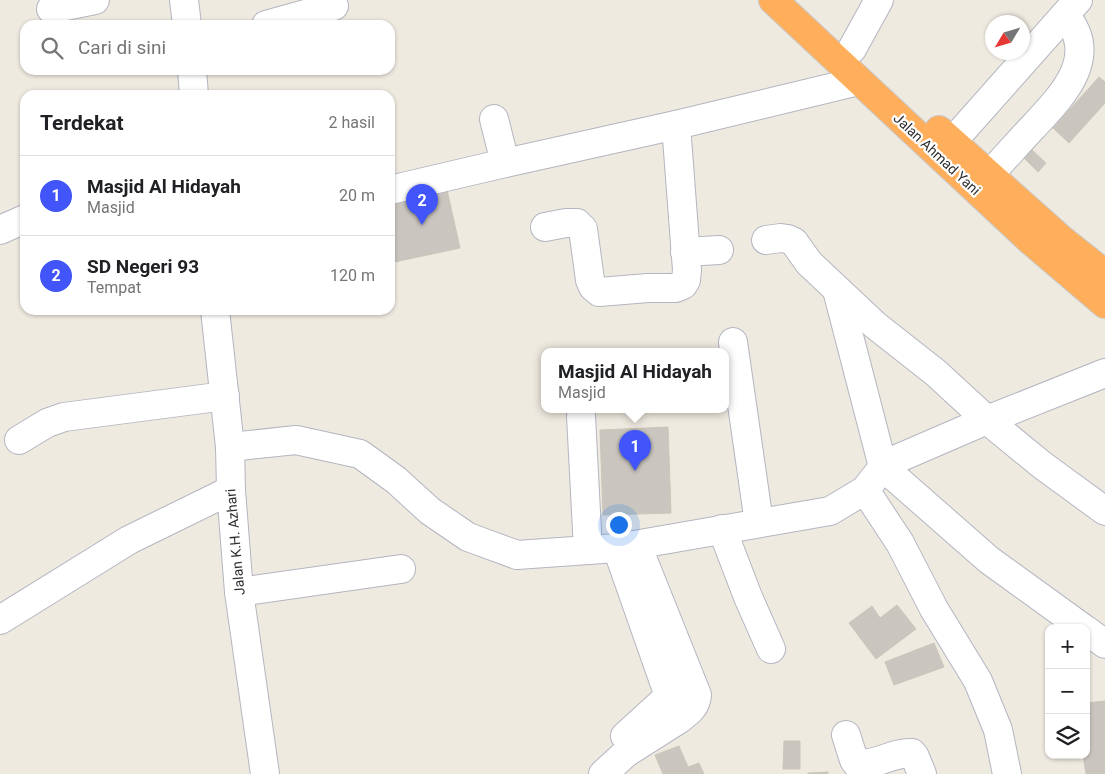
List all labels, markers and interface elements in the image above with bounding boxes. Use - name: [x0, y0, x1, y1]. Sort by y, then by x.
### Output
- north arrow: [985, 15, 1030, 60]
- search box: [20, 20, 395, 75]
- icon: search: [38, 34, 66, 62]
- text: Cari di sini: [78, 36, 166, 59]
- street label: Jalan Ahmad Yani: [890, 110, 984, 198]
- text: Terdekat: [40, 111, 124, 135]
- text: 2 hasil: [328, 113, 375, 132]
- text: Masjid Al Hidayah: [87, 175, 241, 198]
- pin: 2: [406, 184, 438, 225]
- text: 1: [51, 186, 61, 205]
- text: 20 m: [339, 186, 375, 205]
- text: Masjid: [87, 198, 135, 217]
- text: SD Negeri 93: [87, 255, 199, 278]
- text: 2: [51, 266, 61, 285]
- text: 120 m: [330, 266, 375, 285]
- text: Tempat: [87, 278, 141, 297]
- popup: [541, 348, 729, 413]
- text: Masjid Al Hidayah: [558, 360, 712, 383]
- text: Masjid: [558, 383, 606, 402]
- pin: 1: [619, 430, 651, 471]
- street label: Jalan K.H. Azhari: [222, 488, 248, 596]
- your location: [606, 512, 632, 538]
- map controls: [1045, 624, 1090, 759]
- button: +: [1045, 624, 1090, 669]
- button: −: [1045, 669, 1090, 714]
- button: layers: [1045, 714, 1090, 759]

